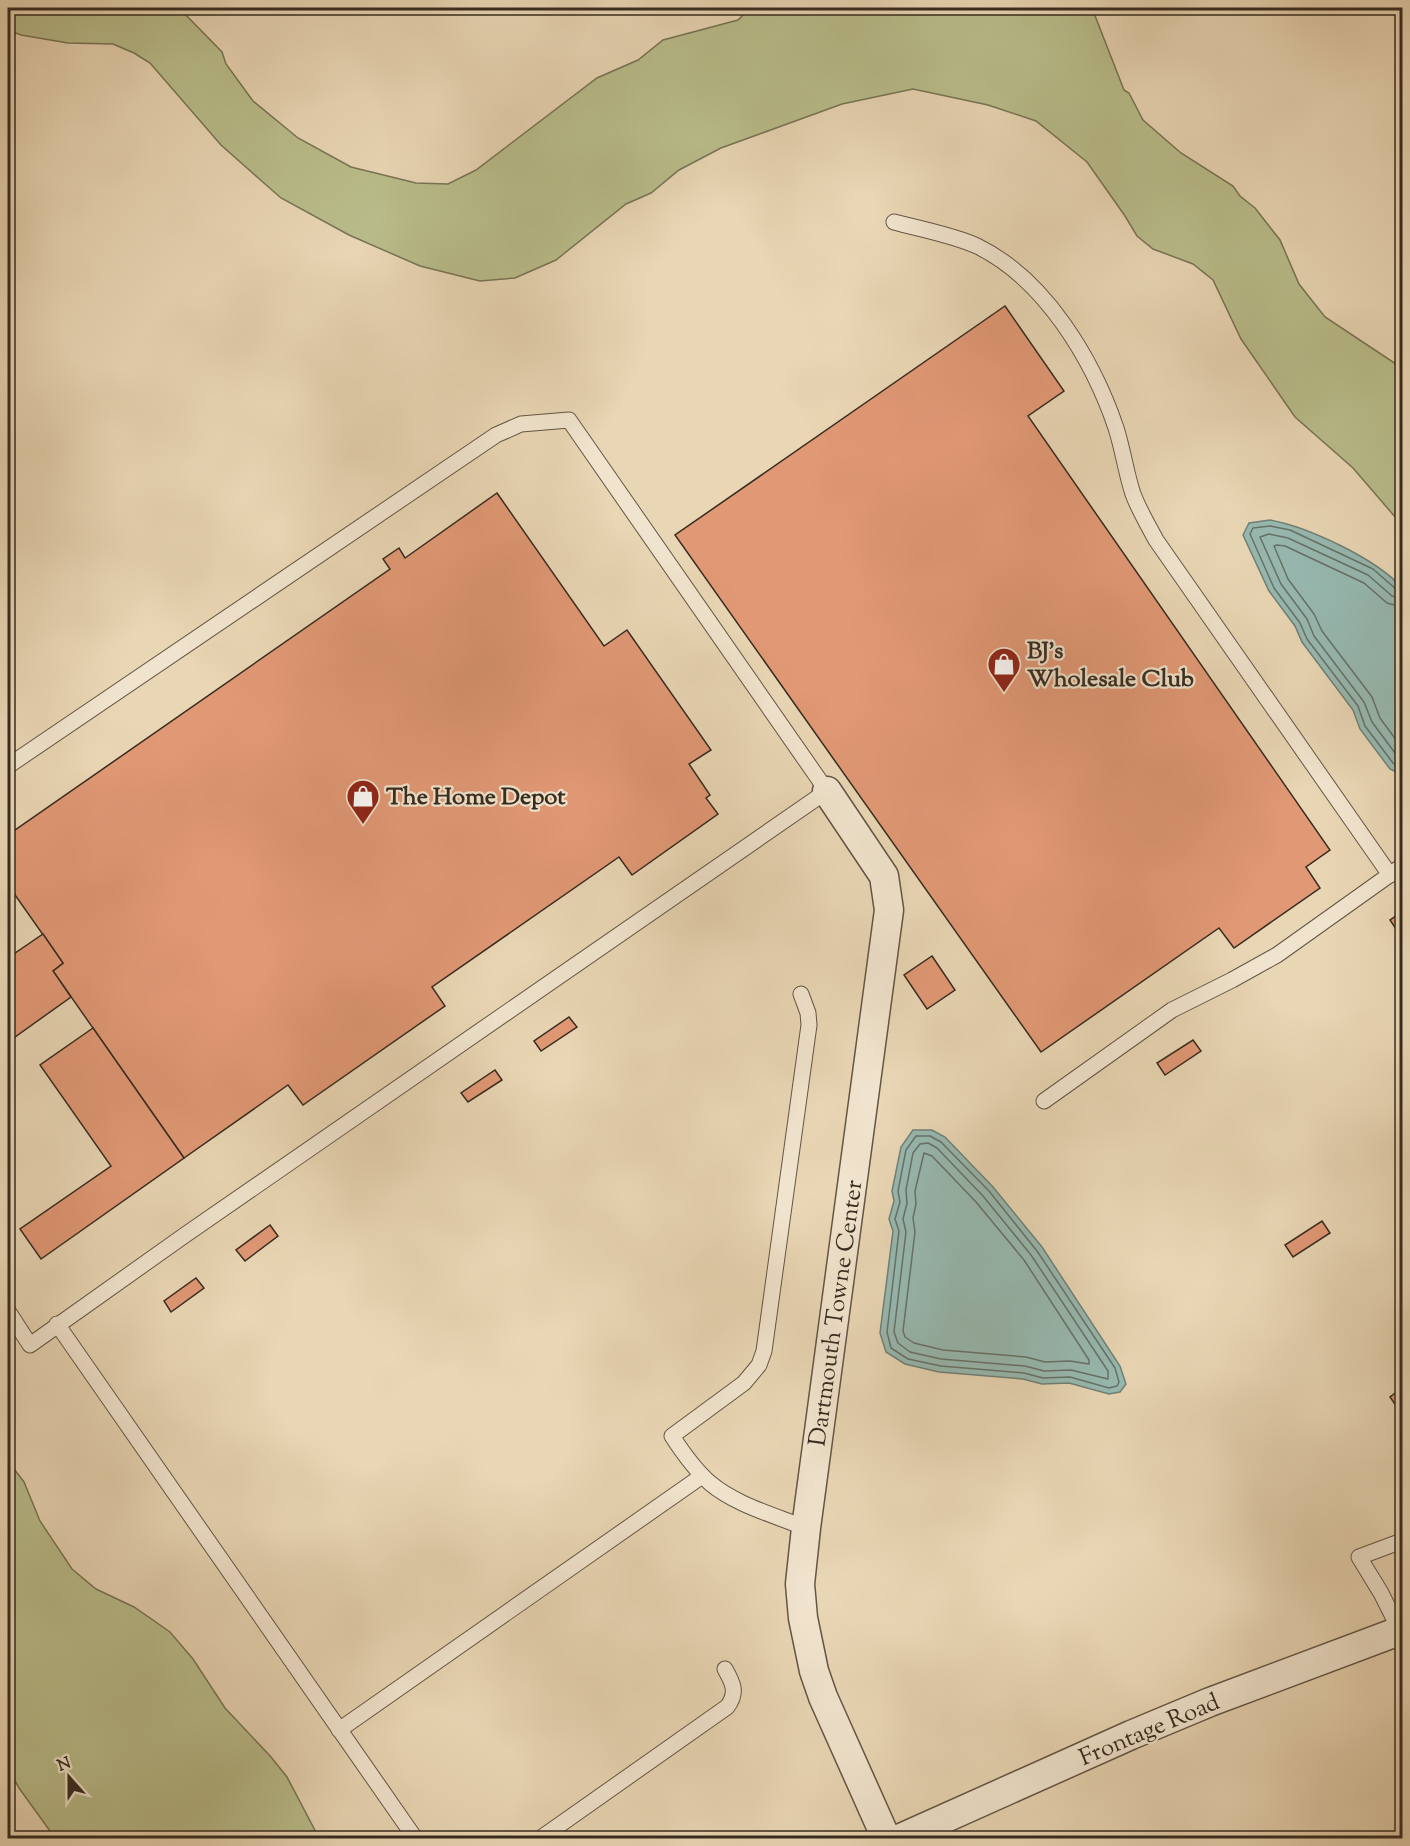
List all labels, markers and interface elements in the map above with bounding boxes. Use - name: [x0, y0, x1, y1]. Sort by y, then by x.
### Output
- place label: BJ's Wholesale Club: [1027, 635, 1194, 697]
- shop icon: BJ's Wholesale Club: [986, 646, 1022, 693]
- shop icon: The Home Depot: [345, 778, 381, 825]
- place label: The Home Depot: [386, 781, 566, 815]
- street label: Dartmouth Towne Center: [801, 1178, 872, 1449]
- street label: Frontage Road: [1074, 1686, 1226, 1776]
- north arrow: [39, 1747, 99, 1807]
- text: N: [54, 1752, 75, 1778]

